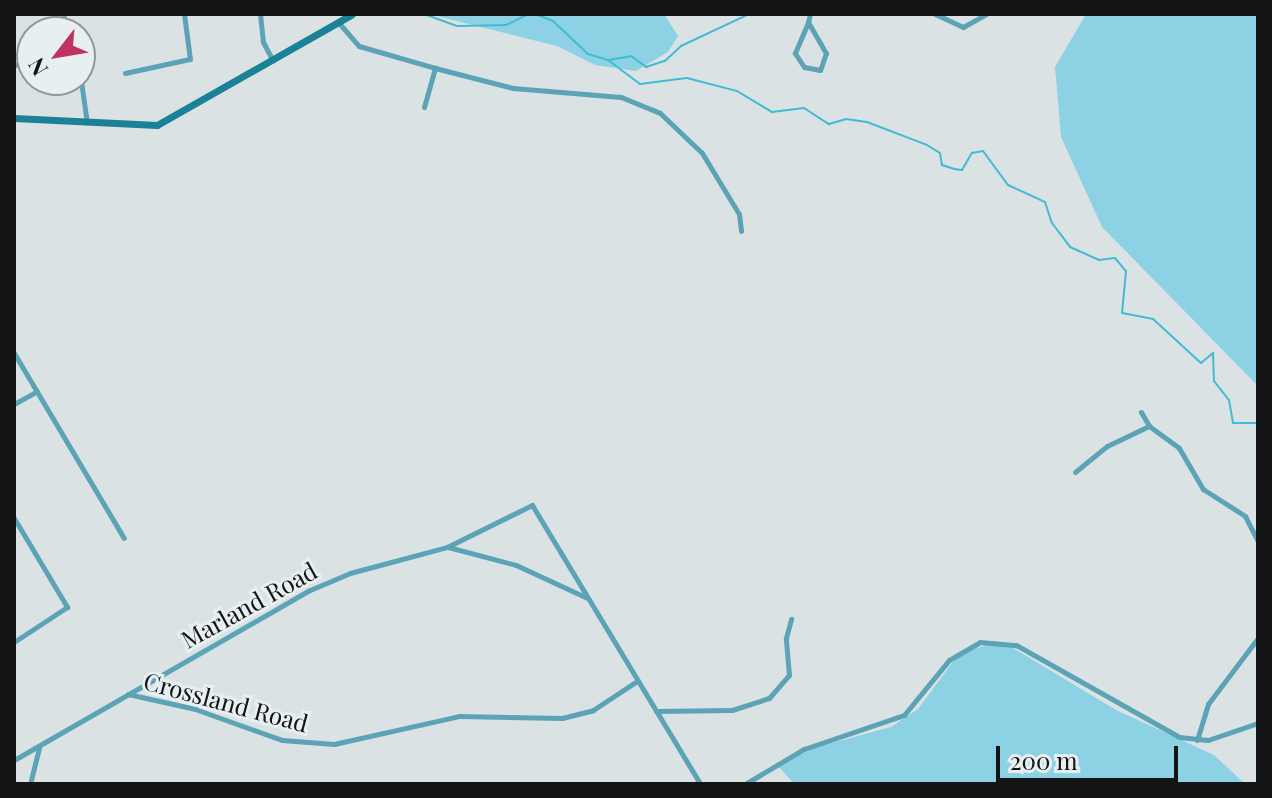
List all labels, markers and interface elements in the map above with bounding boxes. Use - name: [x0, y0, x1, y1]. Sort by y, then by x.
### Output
- north arrow: [16, 16, 96, 96]
- text: N: [20, 53, 54, 82]
- street label: Marland Road: [176, 556, 322, 654]
- street label: Crossland Road: [141, 666, 311, 738]
- scale bar: [1000, 730, 1182, 780]
- text: 200 m: [1010, 744, 1078, 776]

